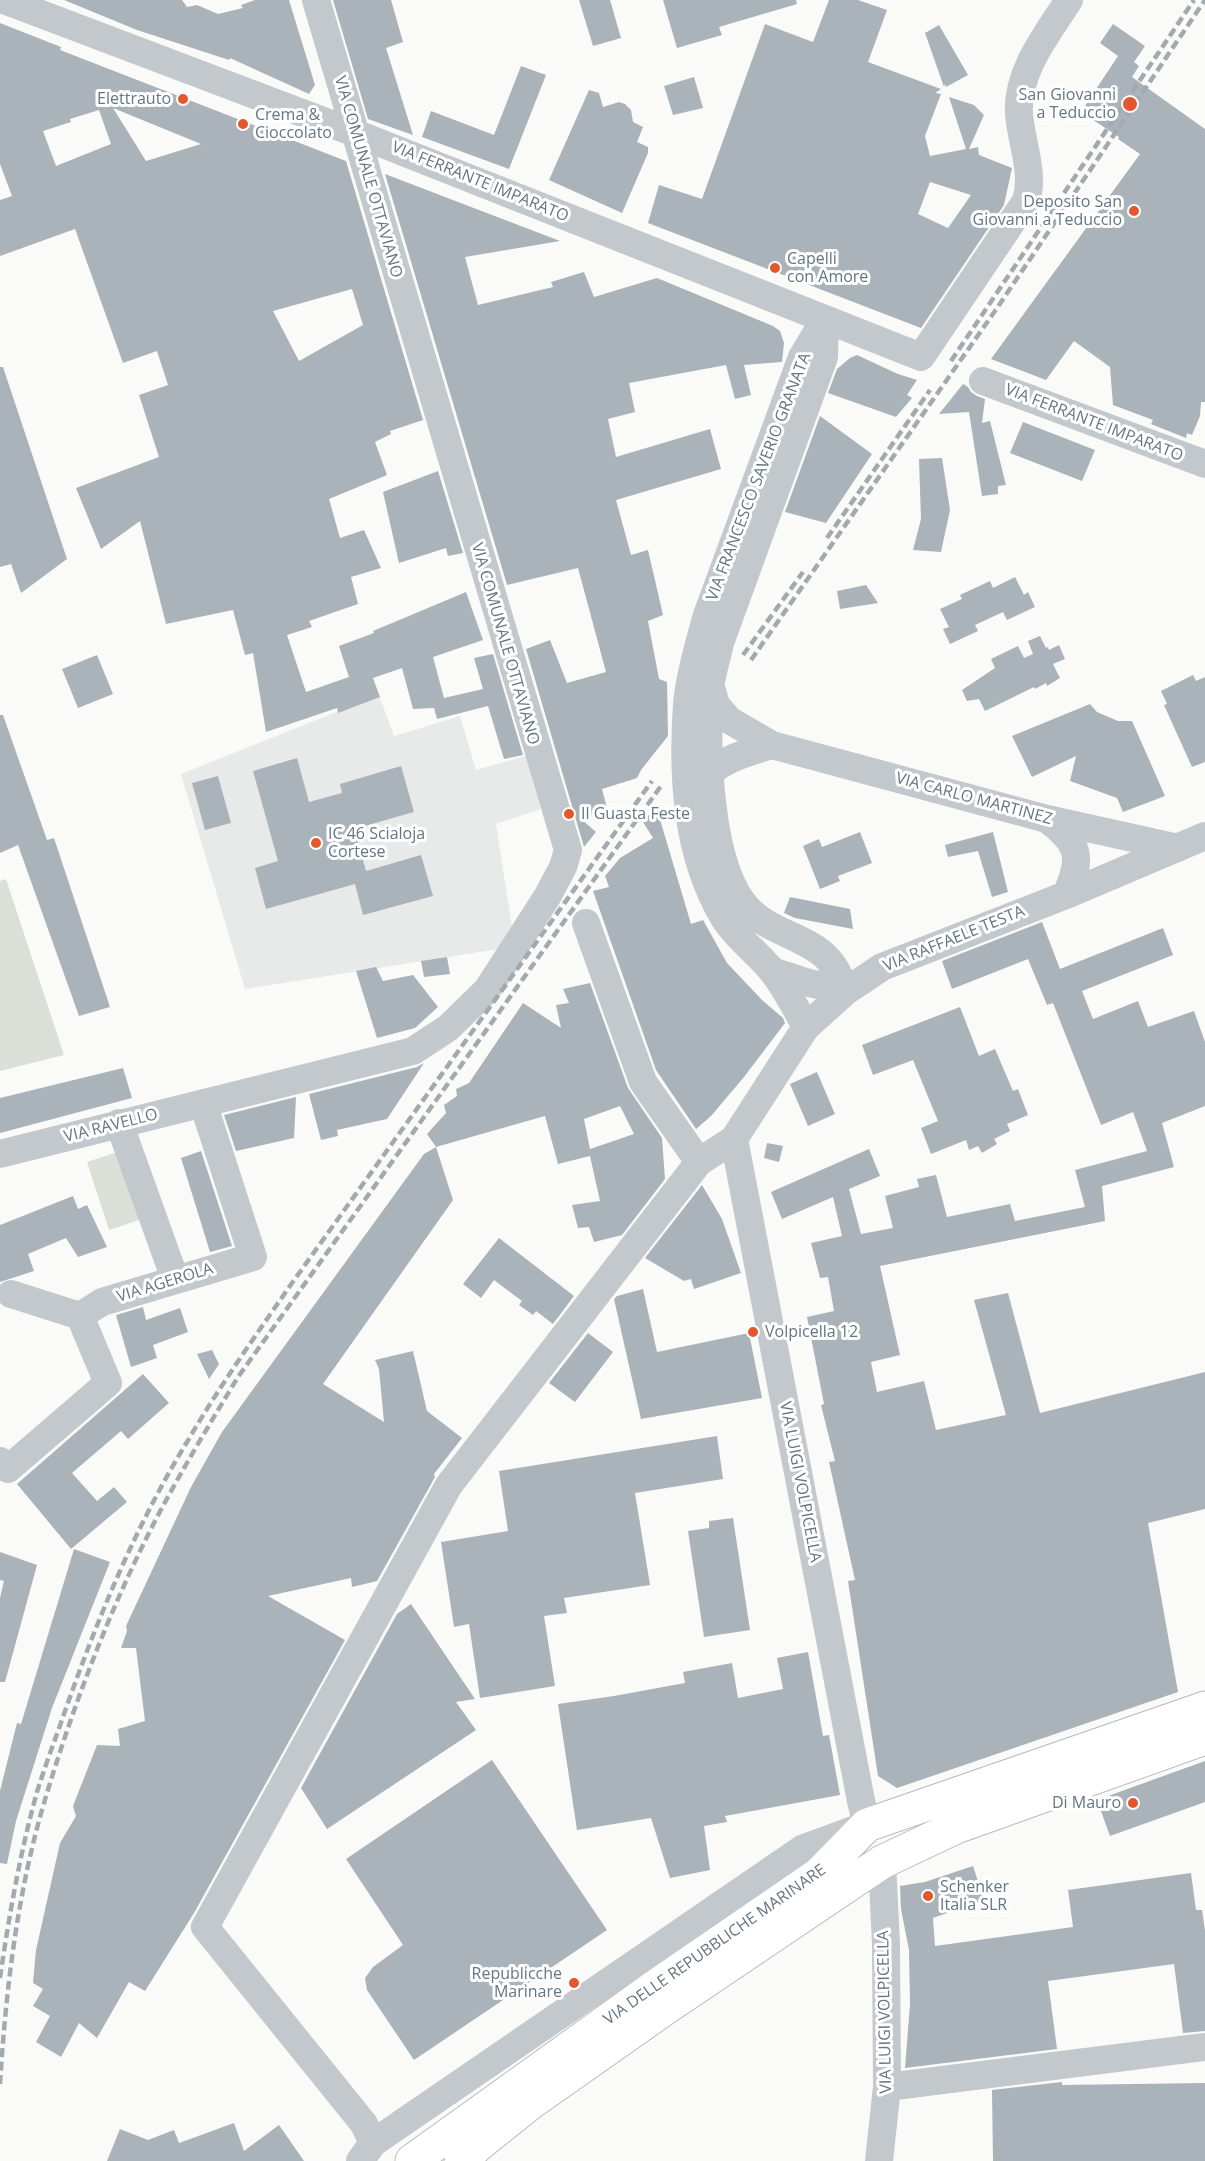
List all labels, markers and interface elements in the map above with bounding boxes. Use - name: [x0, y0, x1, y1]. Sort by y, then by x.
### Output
- street label: VIA COMUNALE OTTAVIANO: [330, 74, 406, 280]
- place label: San Giovanni a Teduccio: [1019, 85, 1116, 123]
- place label: Elettrauto: [97, 89, 171, 109]
- marker: Elettrauto: [176, 92, 190, 106]
- marker: San Giovanni a Teduccio: [1121, 95, 1139, 113]
- place label: Crema & Cioccolato: [255, 105, 332, 143]
- marker: Crema & Cioccolato: [236, 117, 250, 131]
- street label: VIA FERRANTE IMPARATO: [389, 138, 571, 226]
- place label: Deposito San Giovanni a Teduccio: [973, 192, 1122, 230]
- marker: Deposito San Giovanni a Teduccio: [1127, 204, 1141, 218]
- place label: Capelli con Amore: [787, 249, 868, 287]
- marker: Capelli con Amore: [768, 261, 782, 275]
- street label: VIA FRANCESCO SAVERIO GRANATA: [703, 350, 815, 604]
- street label: VIA FERRANTE IMPARATO: [1002, 380, 1186, 466]
- street label: VIA COMUNALE OTTAVIANO: [467, 541, 543, 747]
- street label: VIA CARLO MARTINEZ: [894, 769, 1054, 829]
- place label: Il Guasta Feste: [581, 804, 690, 824]
- marker: Il Guasta Feste: [562, 807, 576, 821]
- place label: IC 46 Scialoja Cortese: [328, 824, 425, 862]
- marker: IC 46 Scialoja Cortese: [309, 836, 323, 850]
- street label: VIA RAFFAELE TESTA: [881, 902, 1027, 976]
- street label: VIA RAVELLO: [62, 1105, 160, 1147]
- street label: VIA AGEROLA: [115, 1259, 215, 1307]
- place label: Volpicella 12: [765, 1322, 858, 1342]
- marker: Volpicella 12: [746, 1325, 760, 1339]
- street label: VIA LUIGI VOLPICELLA: [775, 1400, 825, 1564]
- place label: Di Mauro: [1052, 1793, 1121, 1813]
- marker: Di Mauro: [1126, 1796, 1140, 1810]
- street label: VIA DELLE REPUBBLICHE MARINARE: [600, 1861, 830, 2029]
- place label: Schenker Italia SLR: [940, 1877, 1009, 1915]
- marker: Schenker Italia SLR: [921, 1889, 935, 1903]
- street label: VIA LUIGI VOLPICELLA: [874, 1930, 896, 2094]
- place label: Republicche Marinare: [472, 1964, 562, 2002]
- marker: Republicche Marinare: [567, 1976, 581, 1990]

